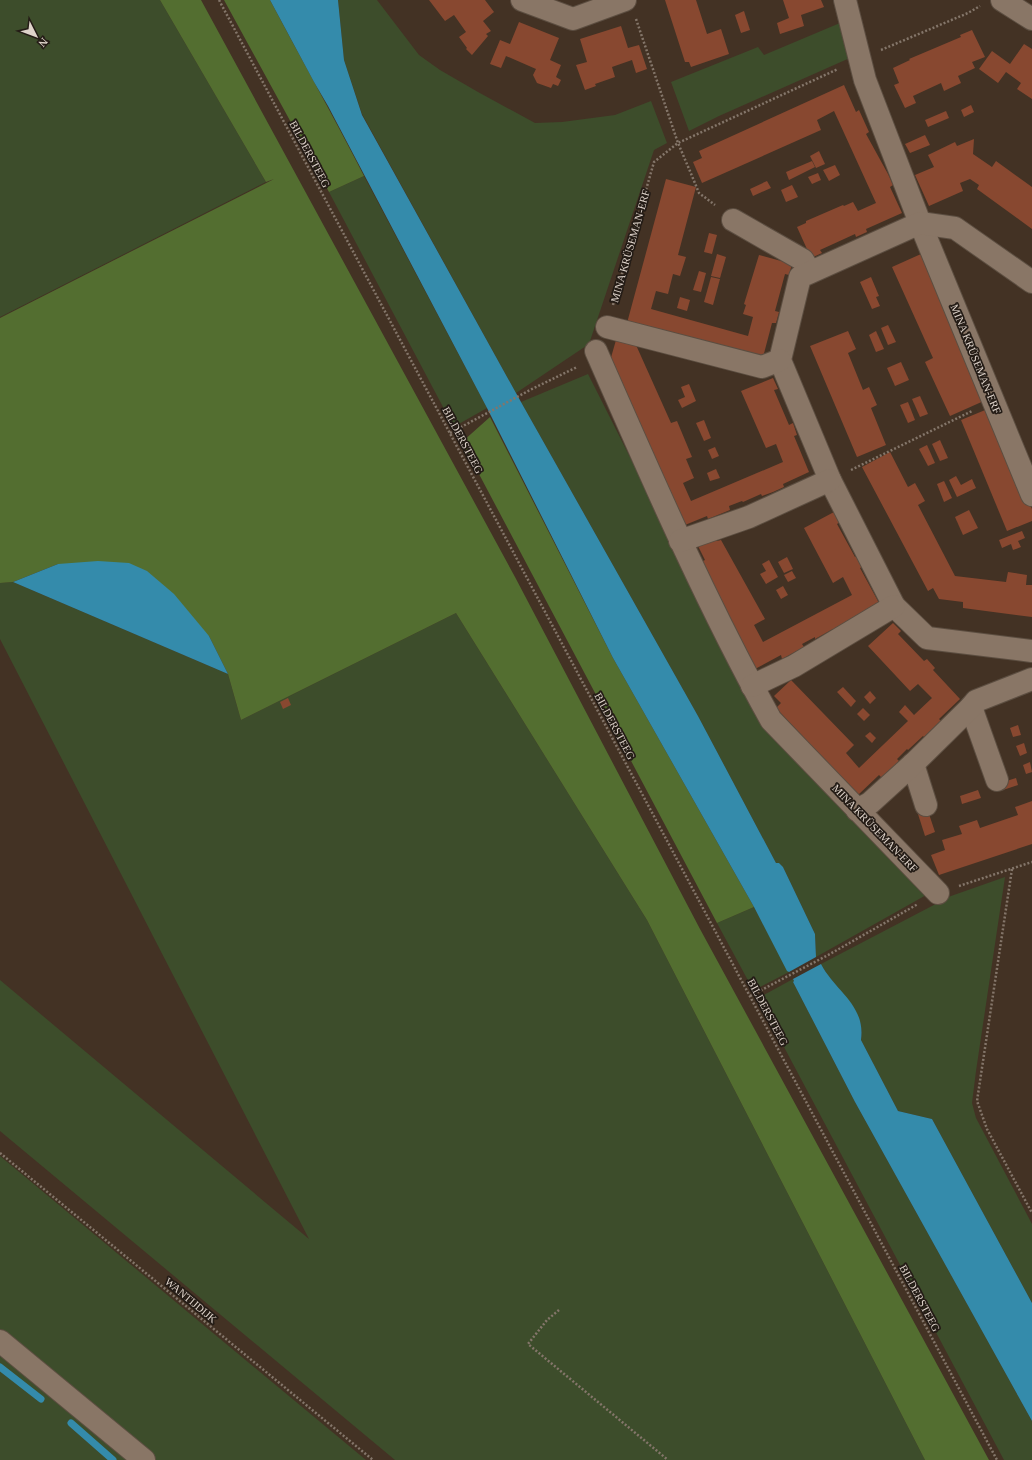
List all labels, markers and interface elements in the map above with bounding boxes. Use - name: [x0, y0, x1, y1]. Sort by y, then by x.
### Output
- north arrow: [16, 16, 56, 56]
- text: N: [36, 36, 51, 50]
- street label: BILDERSTEEG: [287, 119, 333, 190]
- street label: MINA KRÜSEMAN-ERF: [608, 188, 652, 304]
- street label: MINA KRÜSEMAN-ERF: [949, 302, 1003, 416]
- street label: BILDERSTEEG: [440, 405, 486, 476]
- street label: BILDERSTEEG: [592, 691, 638, 762]
- street label: MINA KRÜSEMAN-ERF: [830, 782, 920, 874]
- street label: BILDERSTEEG: [745, 977, 791, 1048]
- street label: BILDERSTEEG: [897, 1263, 943, 1334]
- street label: WANTIJDIJK: [163, 1275, 219, 1325]

